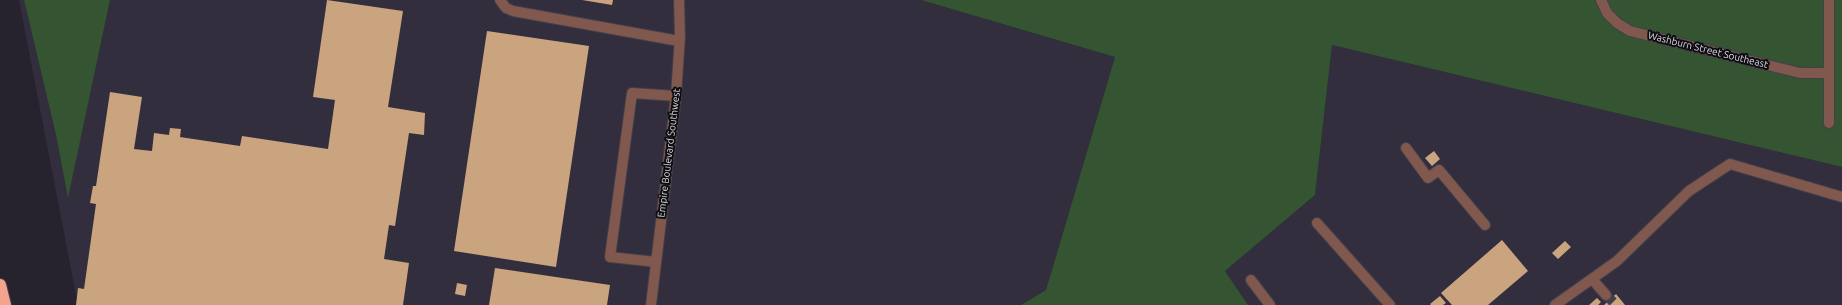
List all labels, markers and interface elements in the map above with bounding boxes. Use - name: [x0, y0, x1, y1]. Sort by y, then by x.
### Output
- street label: Washburn Street Southeast: [1647, 29, 1769, 71]
- street label: Empire Boulevard Southwest: [655, 88, 683, 218]

